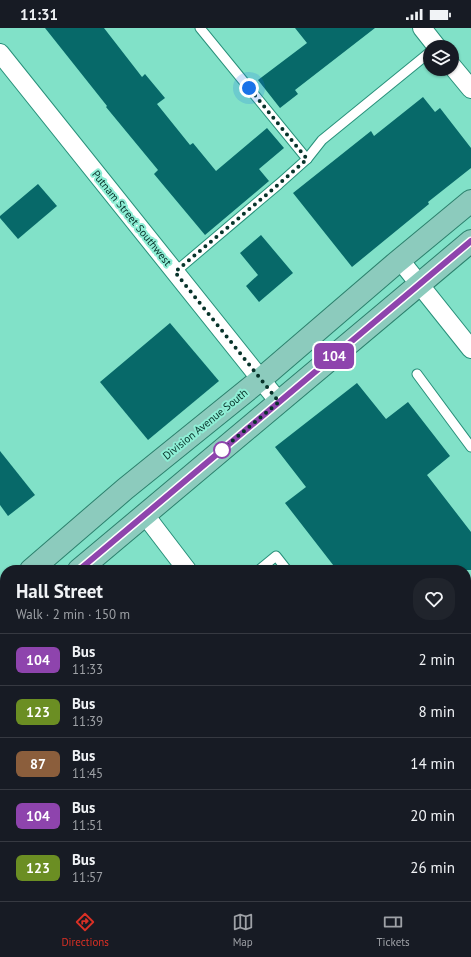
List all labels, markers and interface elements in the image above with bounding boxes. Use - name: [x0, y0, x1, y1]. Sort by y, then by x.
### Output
- text: 11:31: [20, 5, 58, 24]
- map controls: [423, 40, 459, 76]
- button: layers: [423, 40, 459, 76]
- your location: [239, 78, 259, 98]
- street label: Putnam Street Southwest: [89, 167, 175, 269]
- line badge: 104: [311, 343, 357, 369]
- text: 104: [322, 347, 346, 365]
- street label: Division Avenue South: [160, 385, 250, 463]
- unlabelled marker: [213, 441, 231, 459]
- button: heart: [413, 578, 455, 620]
- text: Hall Street: [16, 579, 103, 603]
- text: Walk · 2 min · 150 m: [16, 606, 130, 623]
- text: Bus: [72, 642, 95, 661]
- text: 2 min: [418, 650, 455, 669]
- text: 104: [26, 651, 50, 669]
- text: 11:33: [72, 661, 103, 678]
- text: Bus: [72, 694, 95, 713]
- text: 8 min: [418, 702, 455, 721]
- text: 123: [26, 703, 50, 721]
- text: 11:39: [72, 713, 103, 730]
- text: Bus: [72, 746, 95, 765]
- text: 14 min: [410, 754, 455, 773]
- text: 87: [30, 755, 46, 773]
- text: 11:45: [72, 765, 103, 782]
- text: Bus: [72, 798, 95, 817]
- text: 20 min: [410, 806, 455, 825]
- text: 104: [26, 807, 50, 825]
- text: 11:51: [72, 817, 103, 834]
- text: Bus: [72, 850, 95, 869]
- text: 26 min: [410, 858, 455, 877]
- text: 123: [26, 859, 50, 877]
- text: 11:57: [72, 869, 103, 886]
- tab: Directions: [61, 911, 109, 949]
- tab: Map: [232, 911, 254, 949]
- tab: Tickets: [376, 911, 410, 949]

